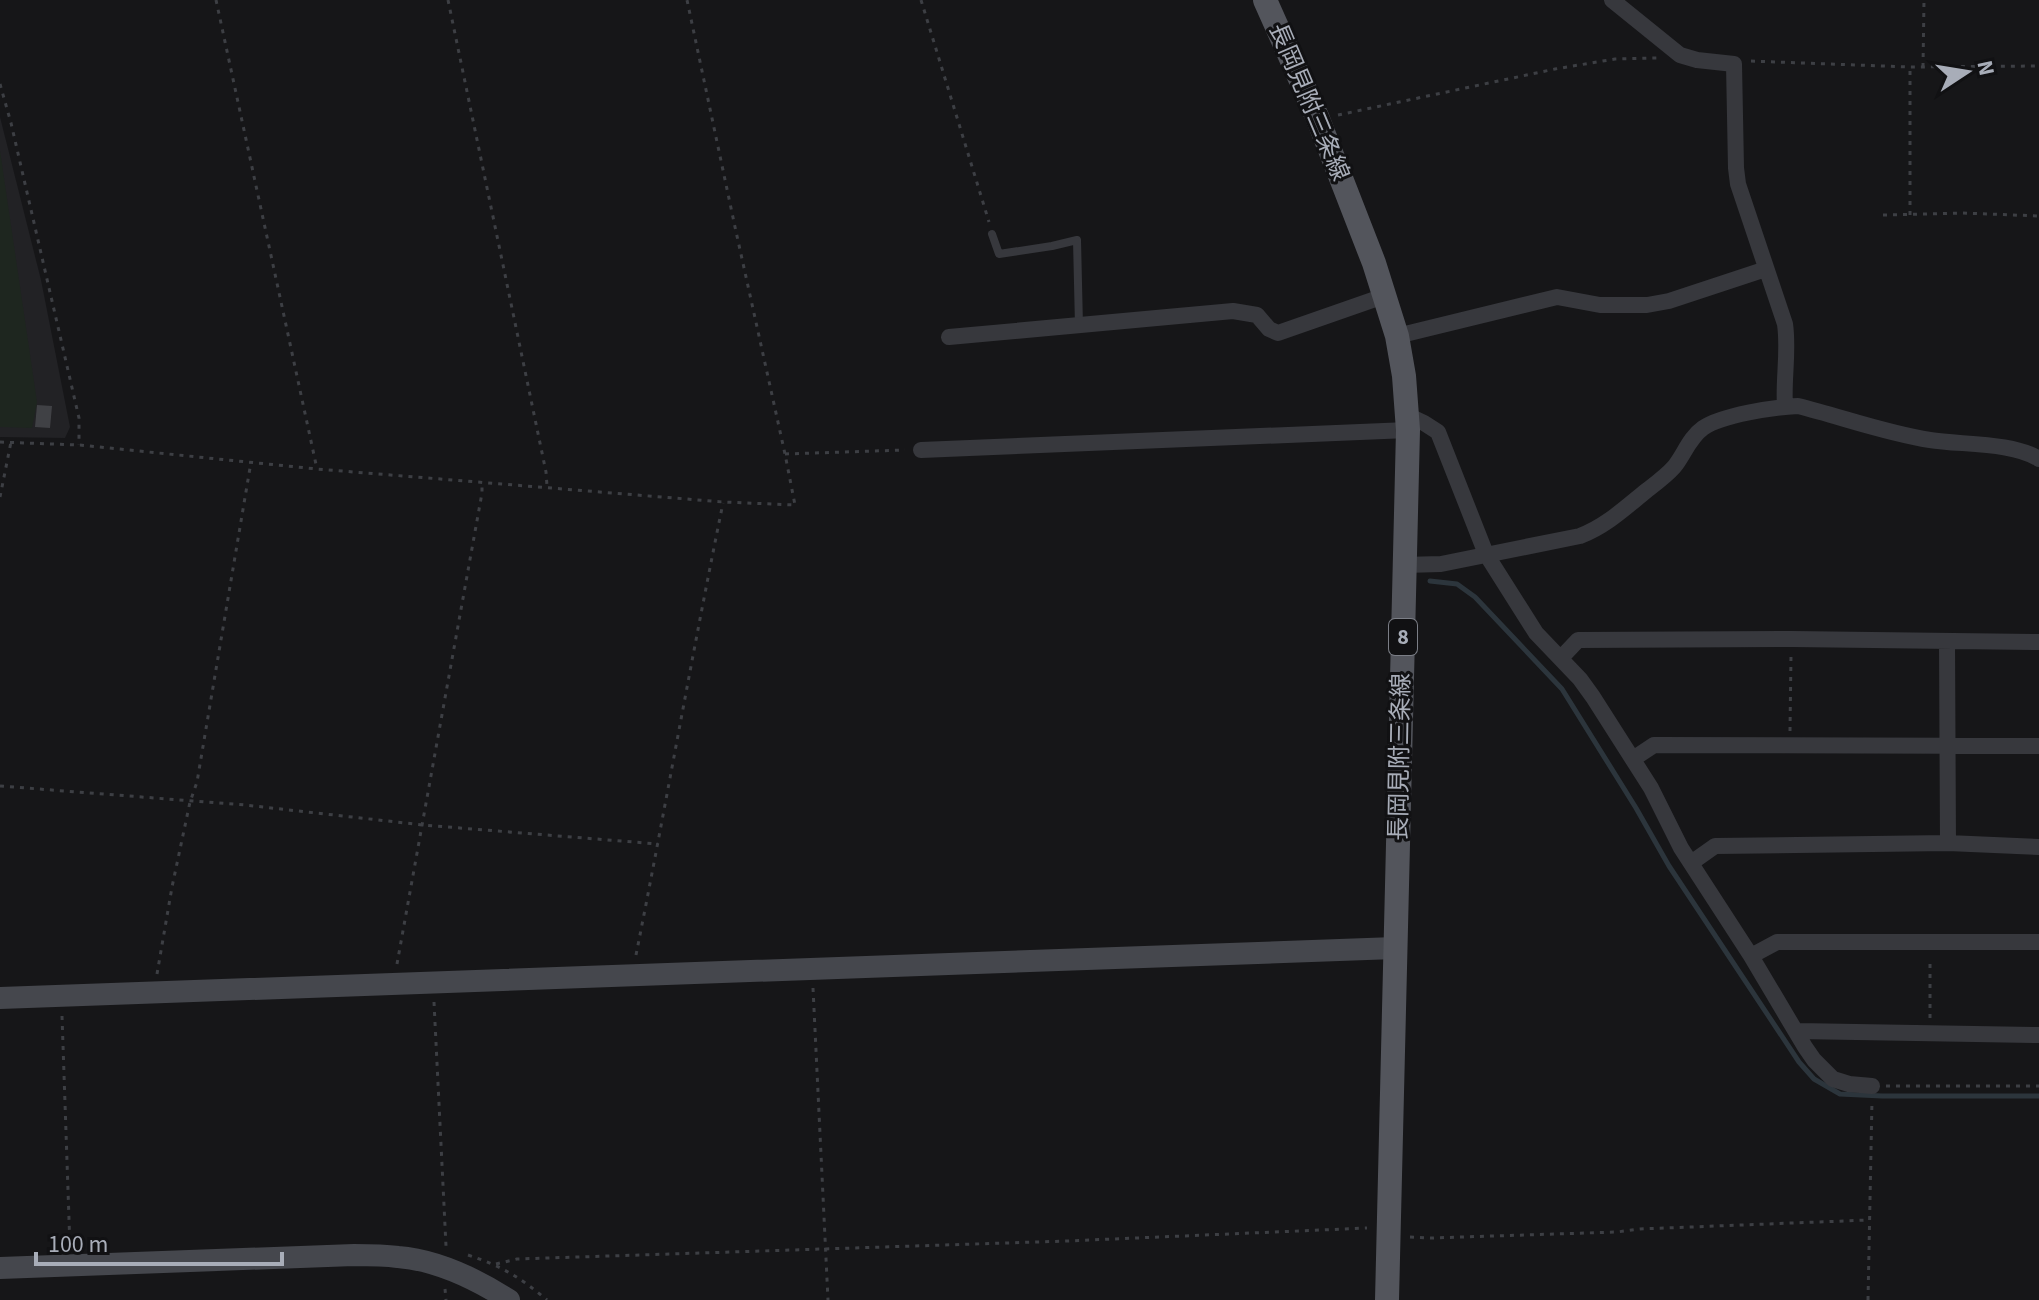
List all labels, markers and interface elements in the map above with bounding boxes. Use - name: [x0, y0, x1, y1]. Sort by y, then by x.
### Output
- street label: 長岡見附三条線: [1260, 18, 1358, 186]
- north arrow: [1927, 32, 2007, 112]
- text: N: [1968, 58, 2003, 79]
- road number: 8: [1389, 619, 1417, 655]
- street label: 長岡見附三条線: [1381, 673, 1419, 841]
- scale bar: [36, 1216, 282, 1266]
- text: 100 m: [48, 1227, 108, 1262]

